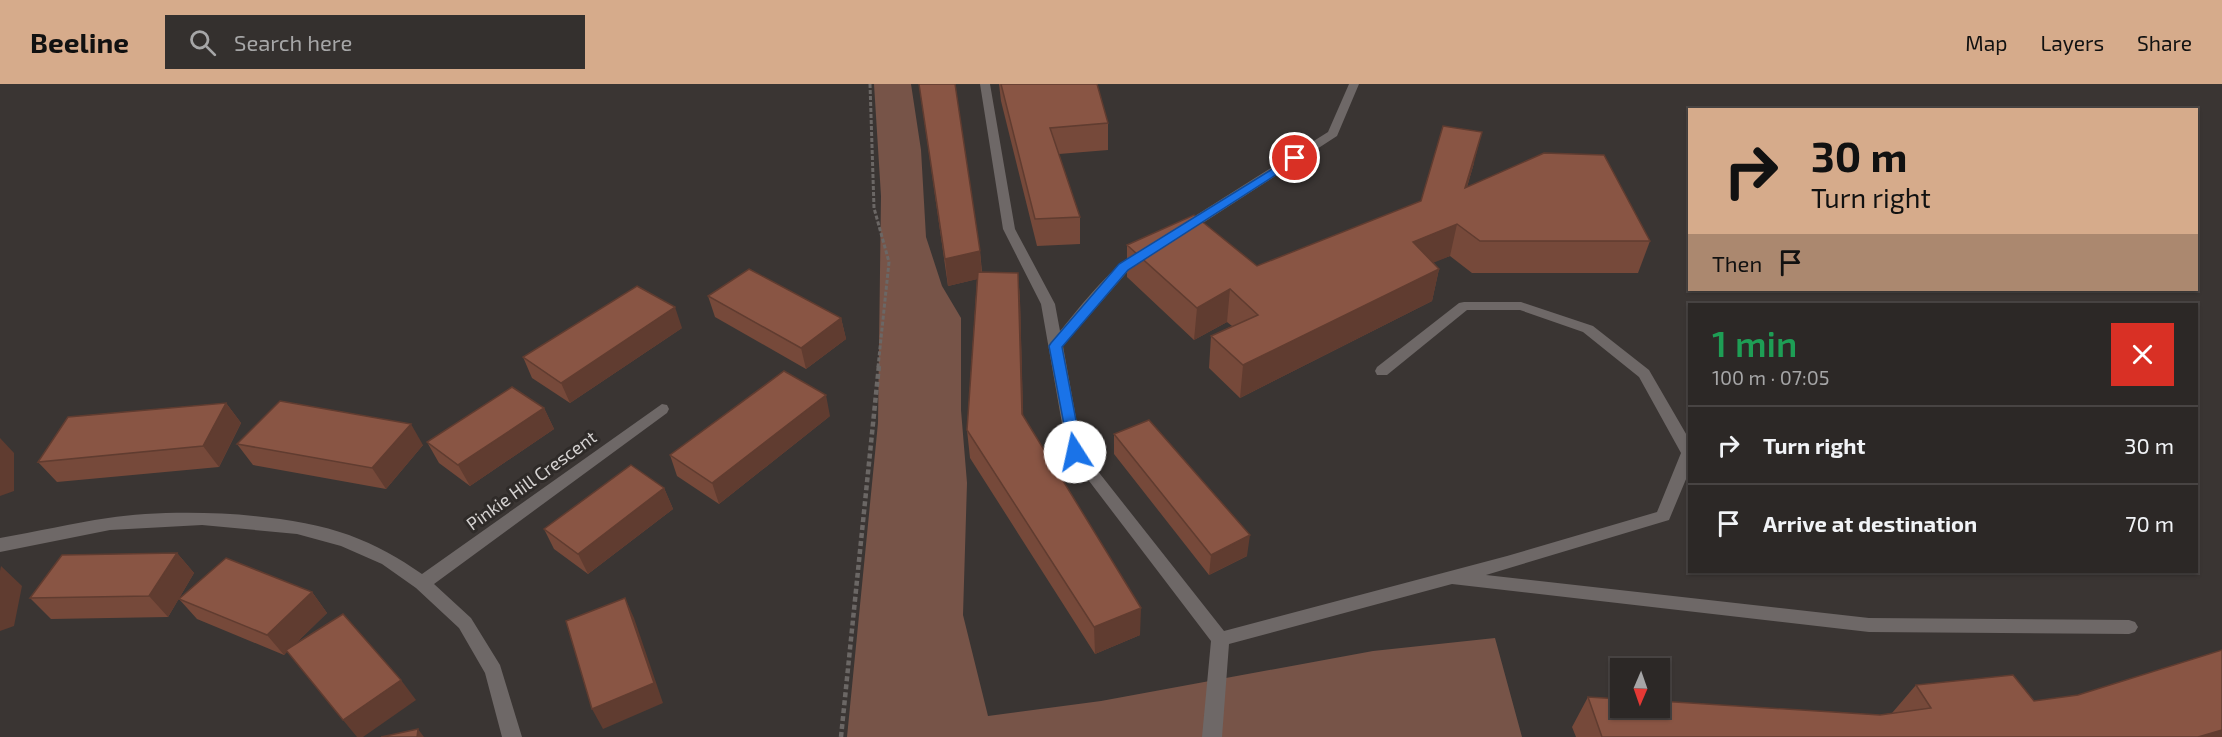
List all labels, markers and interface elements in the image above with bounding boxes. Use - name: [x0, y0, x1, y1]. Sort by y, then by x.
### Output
- search box: [165, 15, 585, 69]
- text: Beeline: [30, 25, 129, 59]
- icon: search: [186, 26, 219, 59]
- text: Search here: [234, 29, 352, 55]
- text: Map: [1965, 30, 2007, 55]
- text: Layers: [2040, 30, 2104, 55]
- text: Share: [2137, 30, 2192, 55]
- text: 30 m: [1811, 130, 1907, 180]
- pin: [1269, 132, 1320, 183]
- icon: right: [1712, 132, 1790, 210]
- icon: arrive: [1278, 141, 1311, 174]
- text: Turn right: [1811, 181, 1931, 213]
- icon: arrive: [1774, 246, 1807, 279]
- text: Then: [1712, 250, 1762, 276]
- text: 1 min: [1712, 321, 1797, 364]
- button: close: [2111, 323, 2174, 386]
- text: 100 m · 07:05: [1712, 365, 1830, 389]
- position arrow: [1043, 420, 1107, 484]
- street label: Pinkie Hill Crescent: [462, 425, 600, 535]
- icon: right: [1712, 429, 1745, 462]
- text: Turn right: [1763, 432, 1865, 458]
- text: 30 m: [2124, 432, 2174, 458]
- icon: arrive: [1712, 507, 1745, 540]
- text: Arrive at destination: [1763, 510, 1977, 536]
- text: 70 m: [2125, 510, 2174, 536]
- north arrow: [1610, 658, 1670, 718]
- map controls: [1610, 658, 1670, 718]

